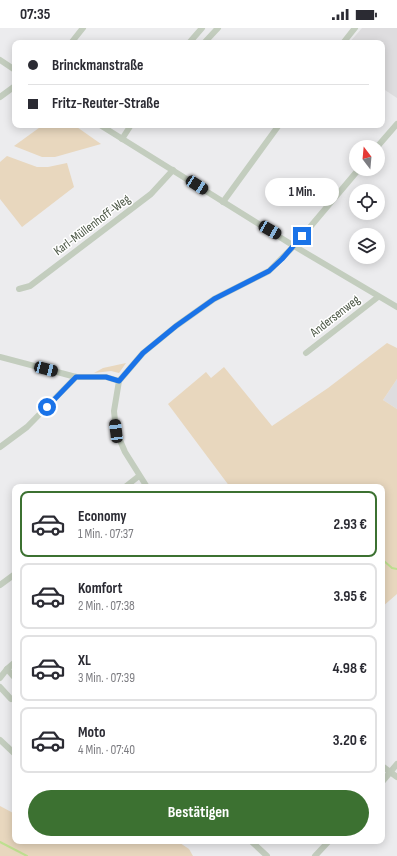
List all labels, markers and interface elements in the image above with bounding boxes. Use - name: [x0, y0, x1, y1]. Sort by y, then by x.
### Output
- text: 07:35: [20, 5, 50, 24]
- text: Brinckmanstraße: [52, 56, 144, 75]
- text: Fritz-Reuter-Straße: [52, 94, 160, 113]
- north arrow: [349, 140, 385, 176]
- map controls: [349, 140, 385, 264]
- car: [184, 173, 210, 197]
- callout: 1 Min.: [265, 178, 339, 206]
- text: 1 Min.: [289, 184, 315, 200]
- button: locate: [349, 184, 385, 220]
- street label: Karl-Müllenhoff-Weg: [50, 191, 134, 259]
- car: [257, 219, 283, 241]
- route end: [293, 227, 311, 245]
- button: layers: [349, 228, 385, 264]
- street label: Andersenweg: [306, 292, 363, 341]
- car: [33, 360, 59, 378]
- route start: [38, 398, 56, 416]
- car: [109, 418, 123, 444]
- icon: car: [30, 506, 66, 542]
- text: Economy: [78, 507, 127, 526]
- text: 2.93 €: [333, 515, 367, 534]
- text: 1 Min. · 07:37: [78, 526, 133, 542]
- icon: car: [30, 578, 66, 614]
- text: Komfort: [78, 579, 122, 598]
- text: 3.95 €: [333, 587, 367, 606]
- text: 2 Min. · 07:38: [78, 598, 135, 614]
- icon: car: [30, 650, 66, 686]
- text: XL: [78, 651, 91, 670]
- text: 4.98 €: [333, 659, 367, 678]
- text: 3 Min. · 07:39: [78, 670, 135, 686]
- icon: car: [30, 722, 66, 758]
- text: Moto: [78, 723, 105, 742]
- text: 3.20 €: [333, 731, 367, 750]
- text: 4 Min. · 07:40: [78, 742, 135, 758]
- button: Bestätigen: [28, 790, 369, 836]

